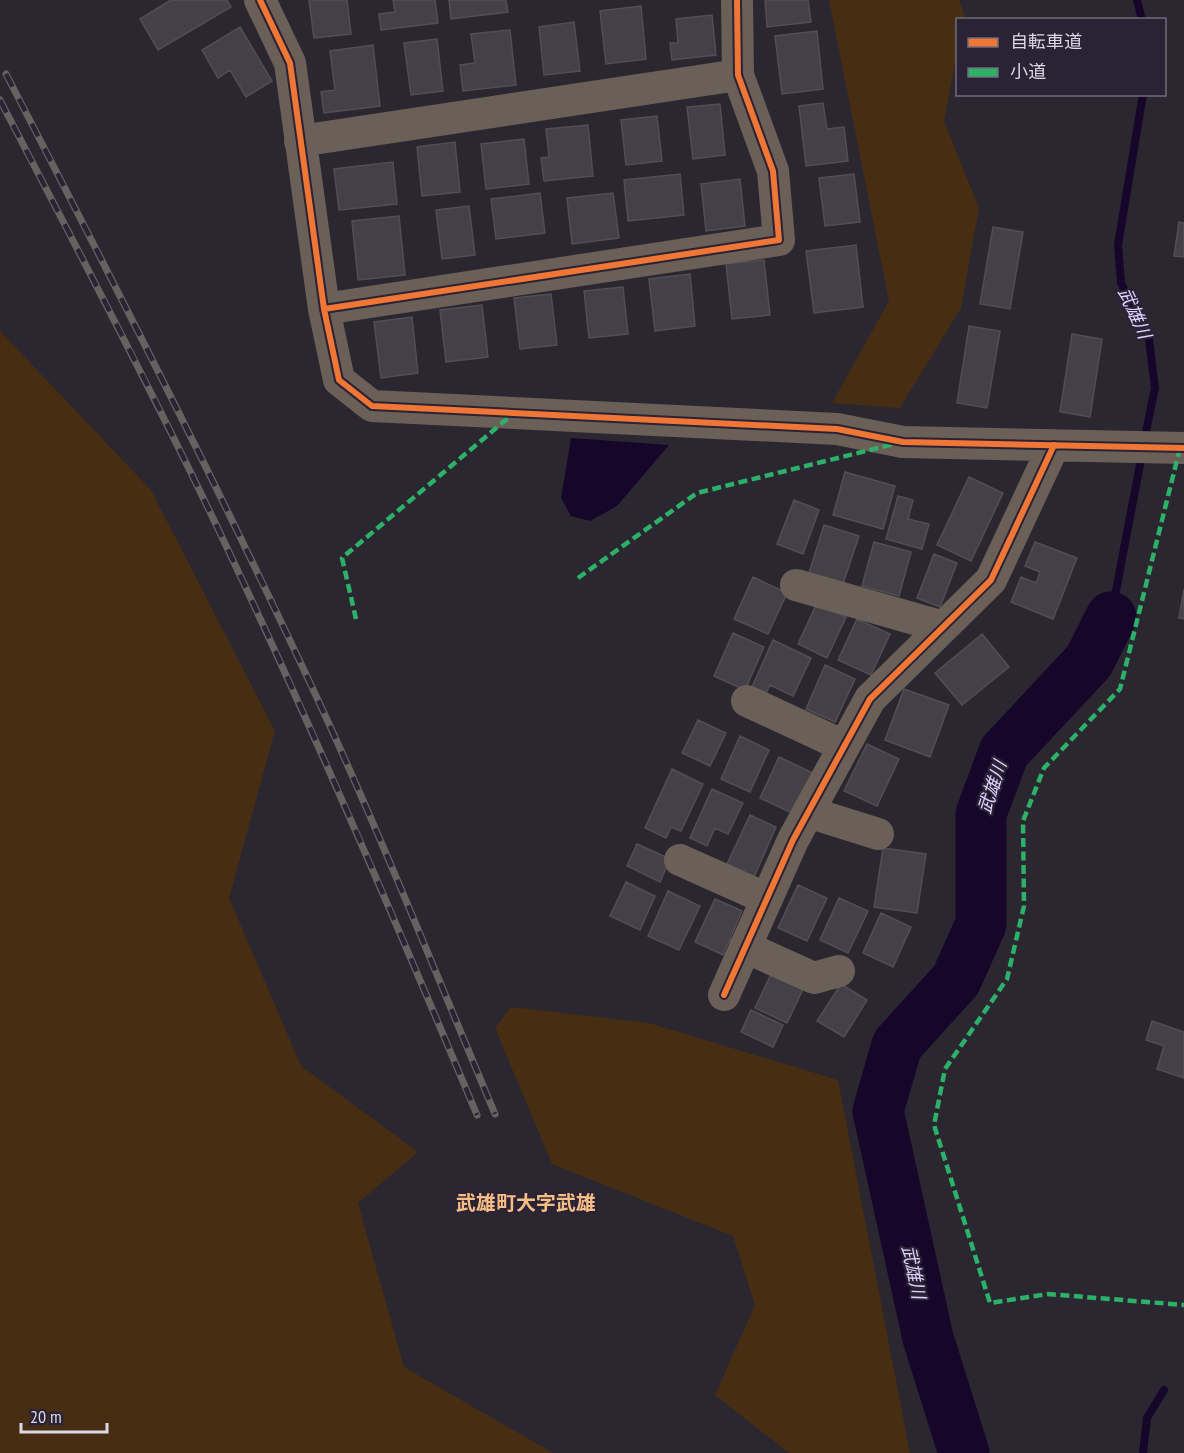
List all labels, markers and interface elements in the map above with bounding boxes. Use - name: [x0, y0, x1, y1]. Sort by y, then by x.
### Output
- legend: [956, 18, 1166, 96]
- text: 自転車道: [1010, 30, 1082, 53]
- text: 小道: [1010, 60, 1046, 83]
- water label: 武雄川: [1114, 284, 1157, 344]
- water label: 武雄川: [973, 756, 1012, 816]
- district label: 武雄町大字武雄: [456, 1190, 596, 1216]
- water label: 武雄川: [897, 1243, 931, 1303]
- scale bar: [21, 1396, 106, 1434]
- text: 20 m: [30, 1405, 62, 1428]

